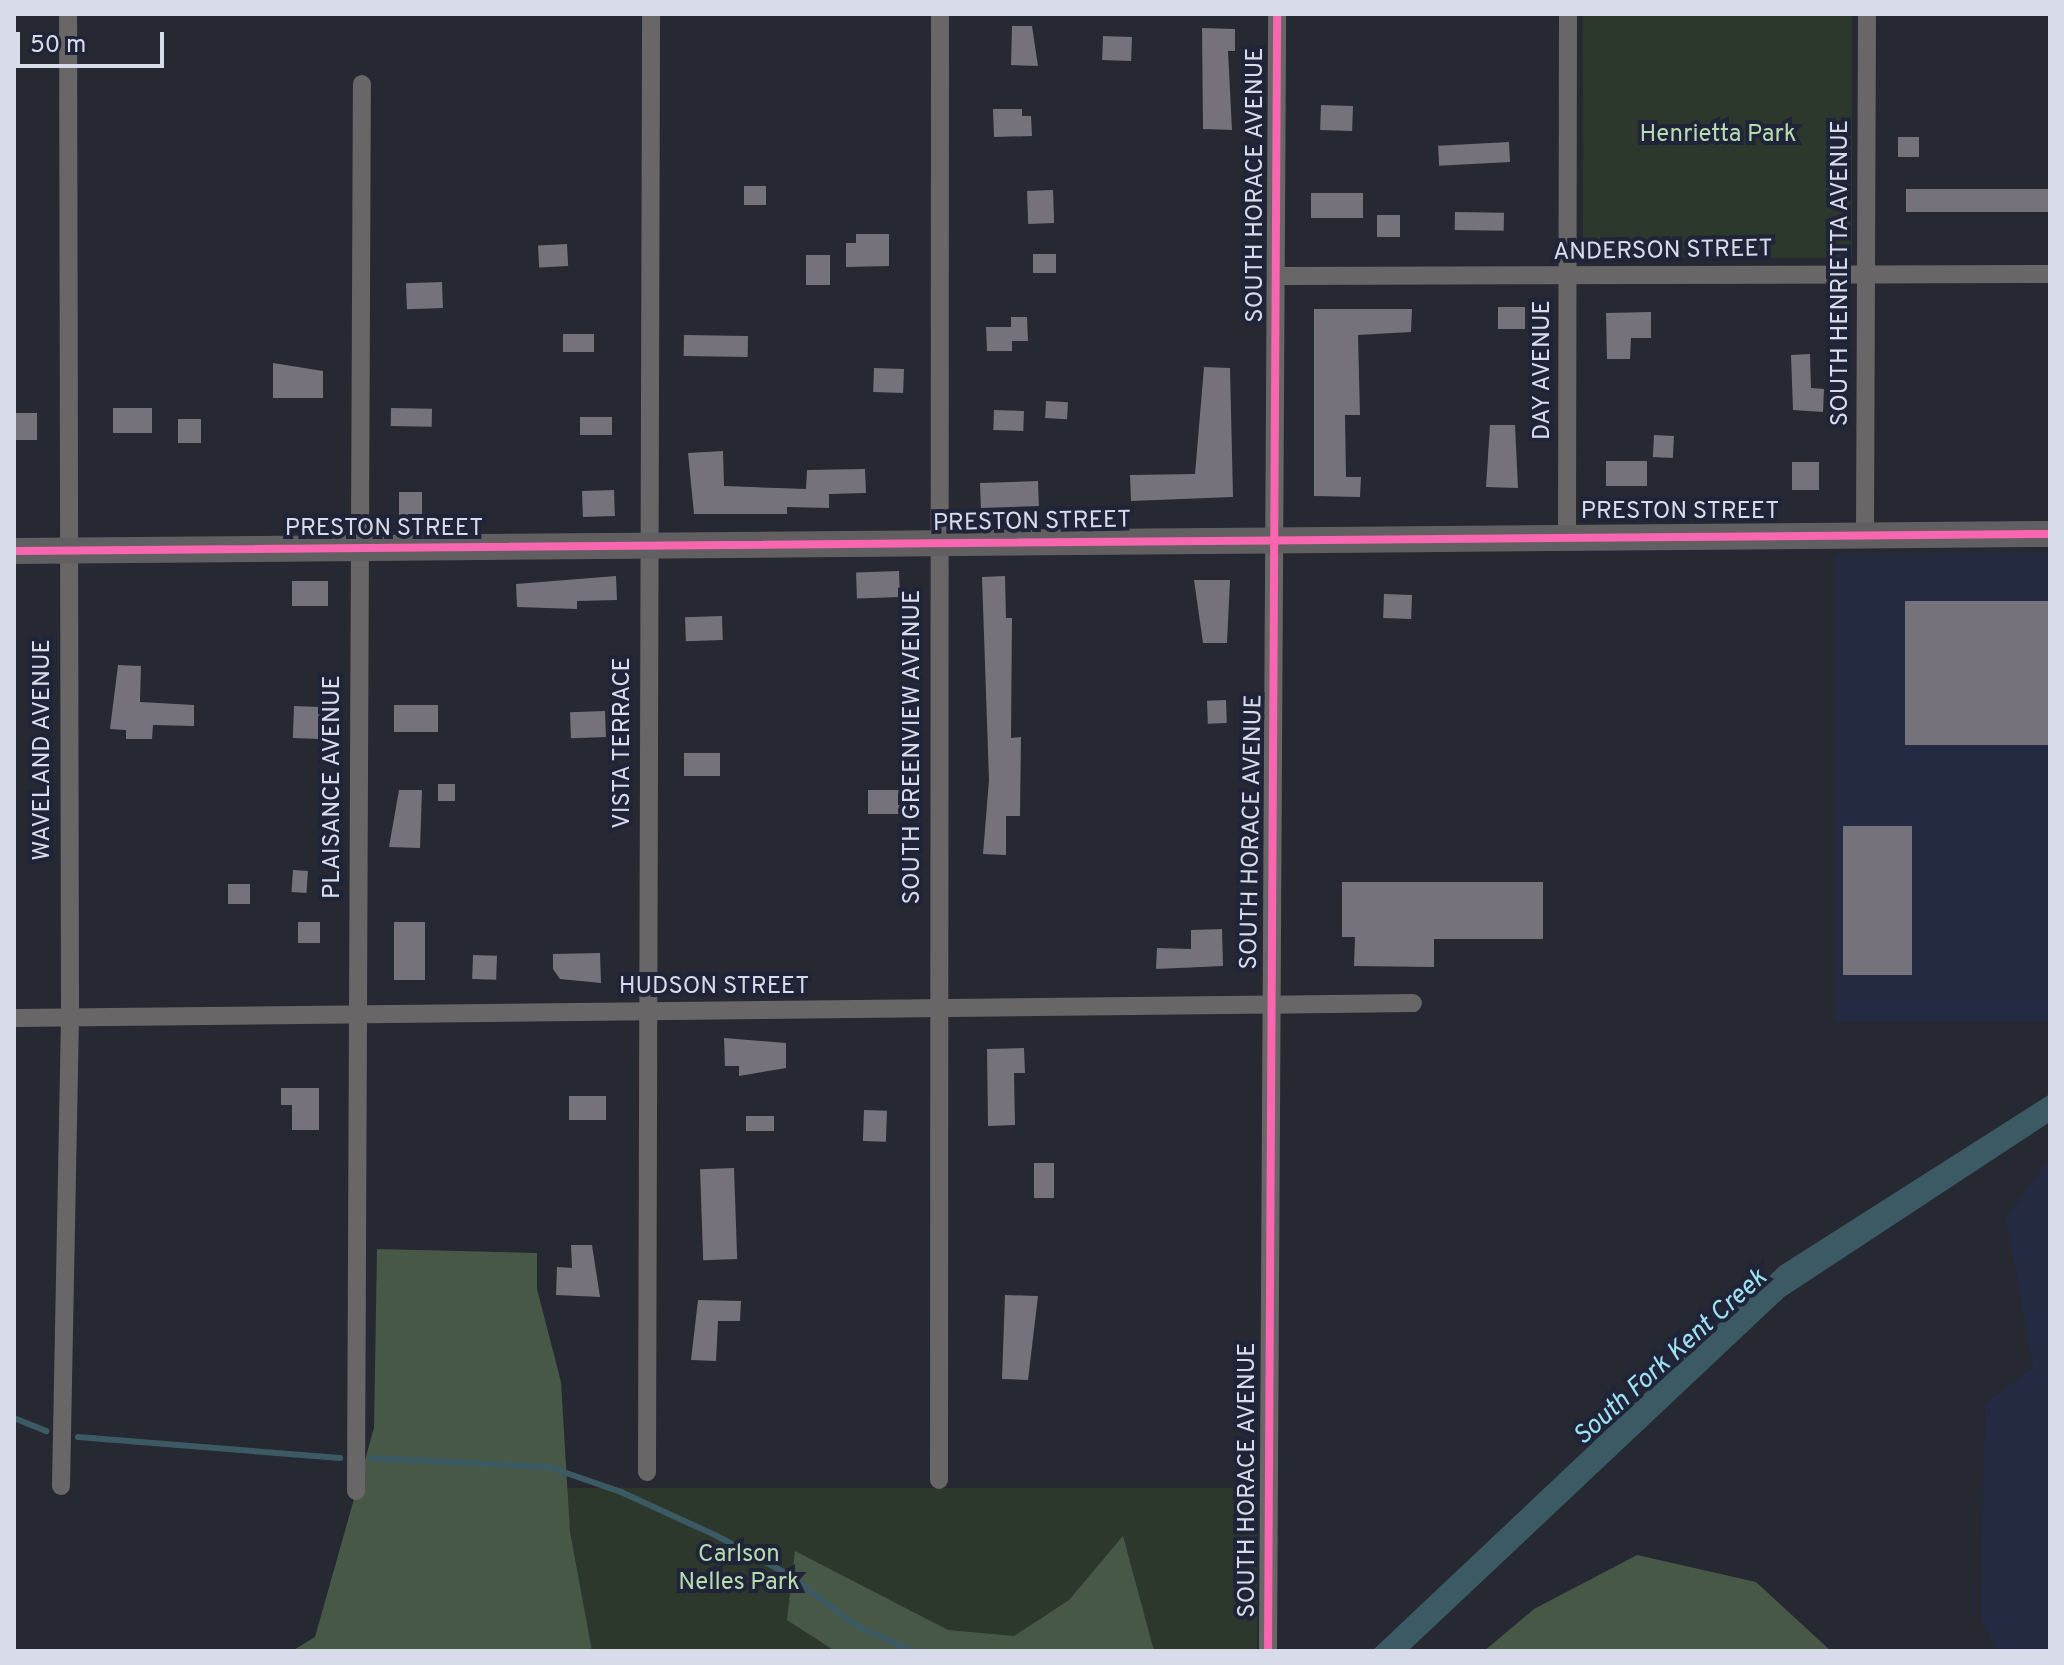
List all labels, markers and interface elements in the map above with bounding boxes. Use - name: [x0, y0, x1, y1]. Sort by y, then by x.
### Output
- scale bar: [20, 16, 168, 66]
- text: 50 m: [30, 31, 86, 61]
- street label: SOUTH HORACE AVENUE: [1243, 47, 1271, 323]
- street label: SOUTH HENRIETTA AVENUE: [1828, 119, 1856, 427]
- park label: Henrietta Park: [1639, 122, 1797, 150]
- street label: ANDERSON STREET: [1553, 236, 1773, 268]
- street label: DAY AVENUE: [1530, 299, 1558, 441]
- street label: PRESTON STREET: [1581, 499, 1779, 527]
- street label: PRESTON STREET: [933, 507, 1131, 539]
- street label: PRESTON STREET: [285, 516, 483, 544]
- street label: SOUTH GREENVIEW AVENUE: [900, 589, 928, 905]
- street label: WAVELAND AVENUE: [30, 639, 58, 861]
- street label: VISTA TERRACE: [610, 656, 638, 830]
- street label: PLAISANCE AVENUE: [320, 675, 348, 899]
- street label: SOUTH HORACE AVENUE: [1236, 694, 1270, 970]
- street label: HUDSON STREET: [619, 974, 809, 1002]
- water label: South Fork Kent Creek: [1568, 1263, 1774, 1453]
- street label: SOUTH HORACE AVENUE: [1235, 1342, 1263, 1618]
- park label: Carlson Nelles Park: [678, 1542, 800, 1598]

